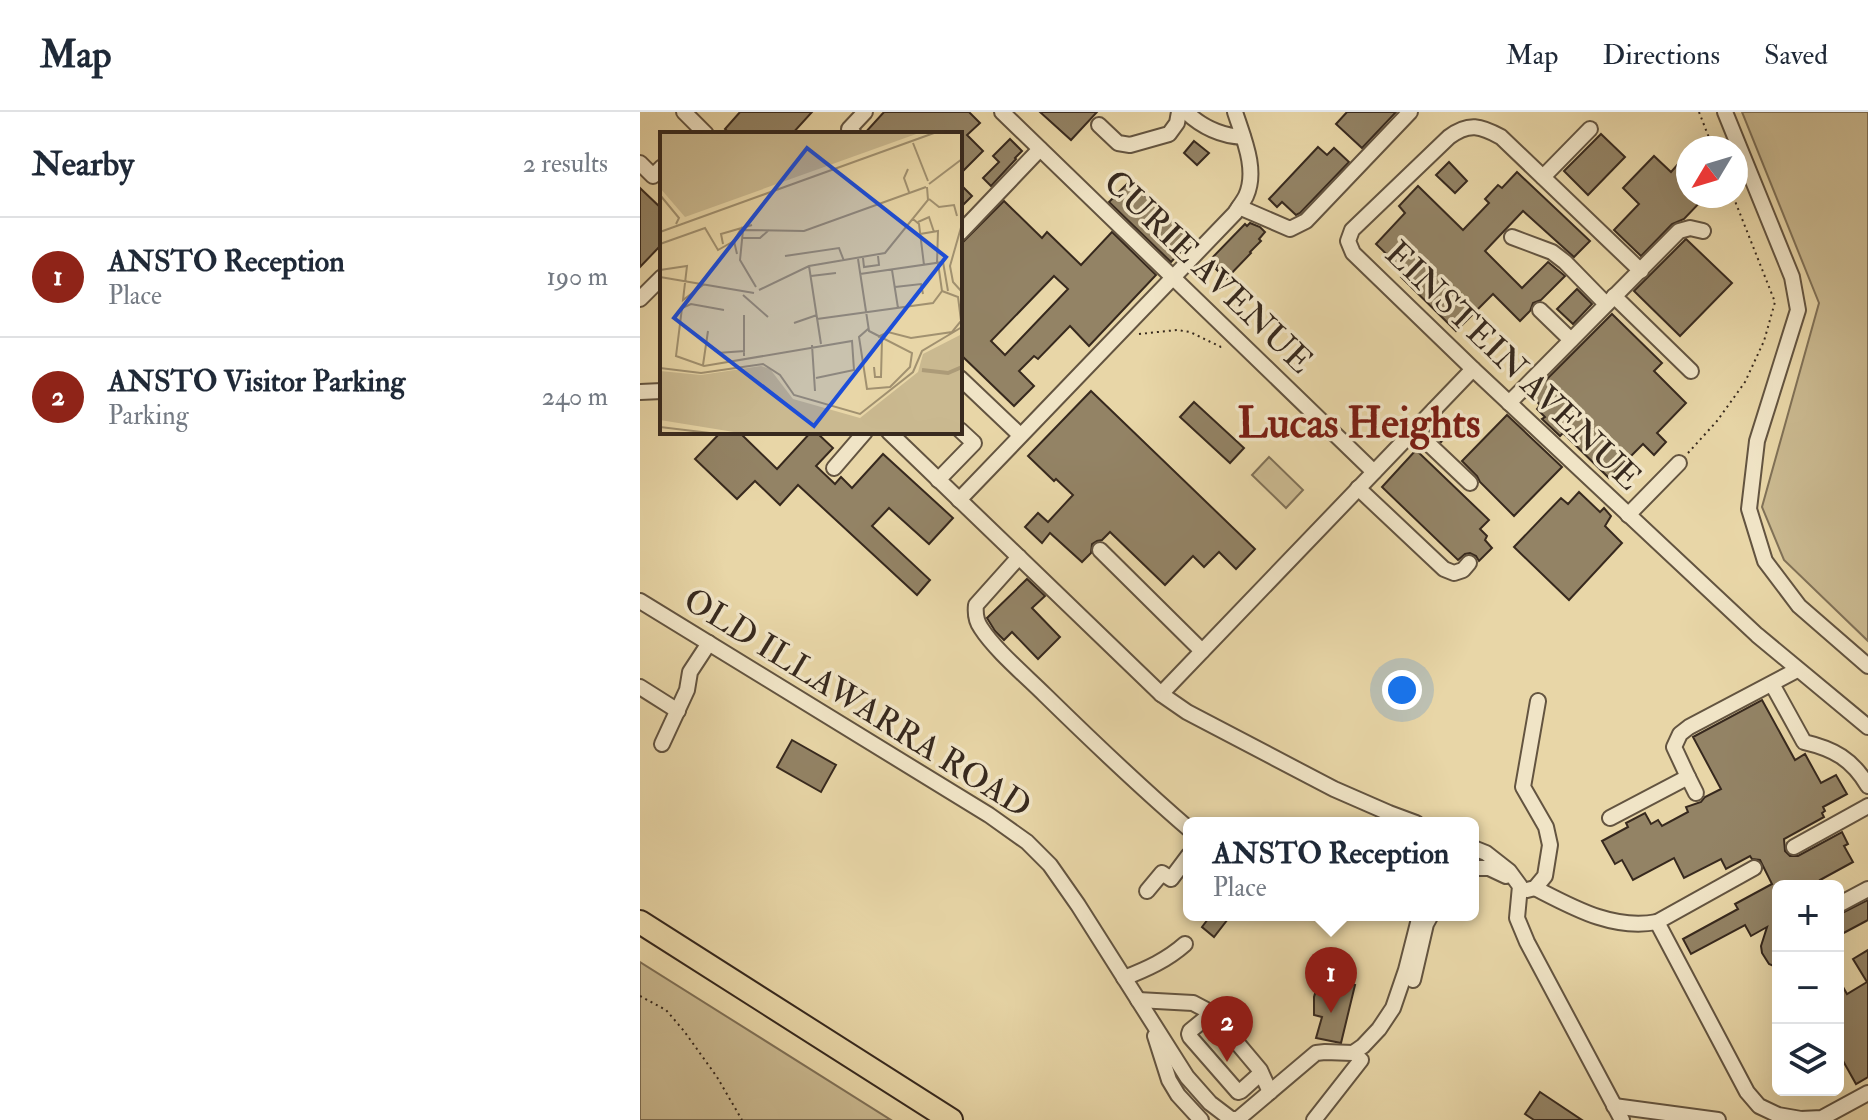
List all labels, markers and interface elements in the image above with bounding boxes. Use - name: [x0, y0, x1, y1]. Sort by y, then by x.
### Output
- text: Map: [40, 31, 111, 79]
- text: Map: [1506, 38, 1559, 73]
- text: Directions: [1603, 38, 1720, 73]
- text: Saved: [1764, 38, 1828, 73]
- inset map: [660, 132, 962, 434]
- north arrow: [1676, 136, 1748, 208]
- text: Nearby: [32, 143, 134, 186]
- text: 2 results: [523, 148, 608, 180]
- street label: CURIE AVENUE: [1094, 161, 1322, 383]
- street label: EINSTEIN AVENUE: [1376, 232, 1650, 500]
- text: ANSTO Reception: [108, 243, 345, 280]
- text: 1: [53, 261, 63, 293]
- text: 190 m: [547, 261, 608, 293]
- text: Place: [108, 280, 162, 312]
- text: ANSTO Visitor Parking: [108, 363, 405, 400]
- text: 2: [51, 381, 65, 413]
- text: 240 m: [542, 381, 608, 413]
- district label: Lucas Heights: [1238, 398, 1480, 450]
- text: Parking: [108, 400, 188, 432]
- street label: OLD ILLAWARRA ROAD: [675, 579, 1039, 828]
- your location: [1382, 670, 1422, 710]
- popup: [1183, 817, 1479, 921]
- text: ANSTO Reception: [1213, 835, 1449, 872]
- text: Place: [1213, 872, 1267, 904]
- map controls: [1772, 880, 1844, 1096]
- button: +: [1772, 880, 1844, 952]
- pin: 1: [1305, 947, 1357, 1013]
- button: −: [1772, 952, 1844, 1024]
- pin: 2: [1201, 996, 1253, 1062]
- button: layers: [1772, 1024, 1844, 1096]

